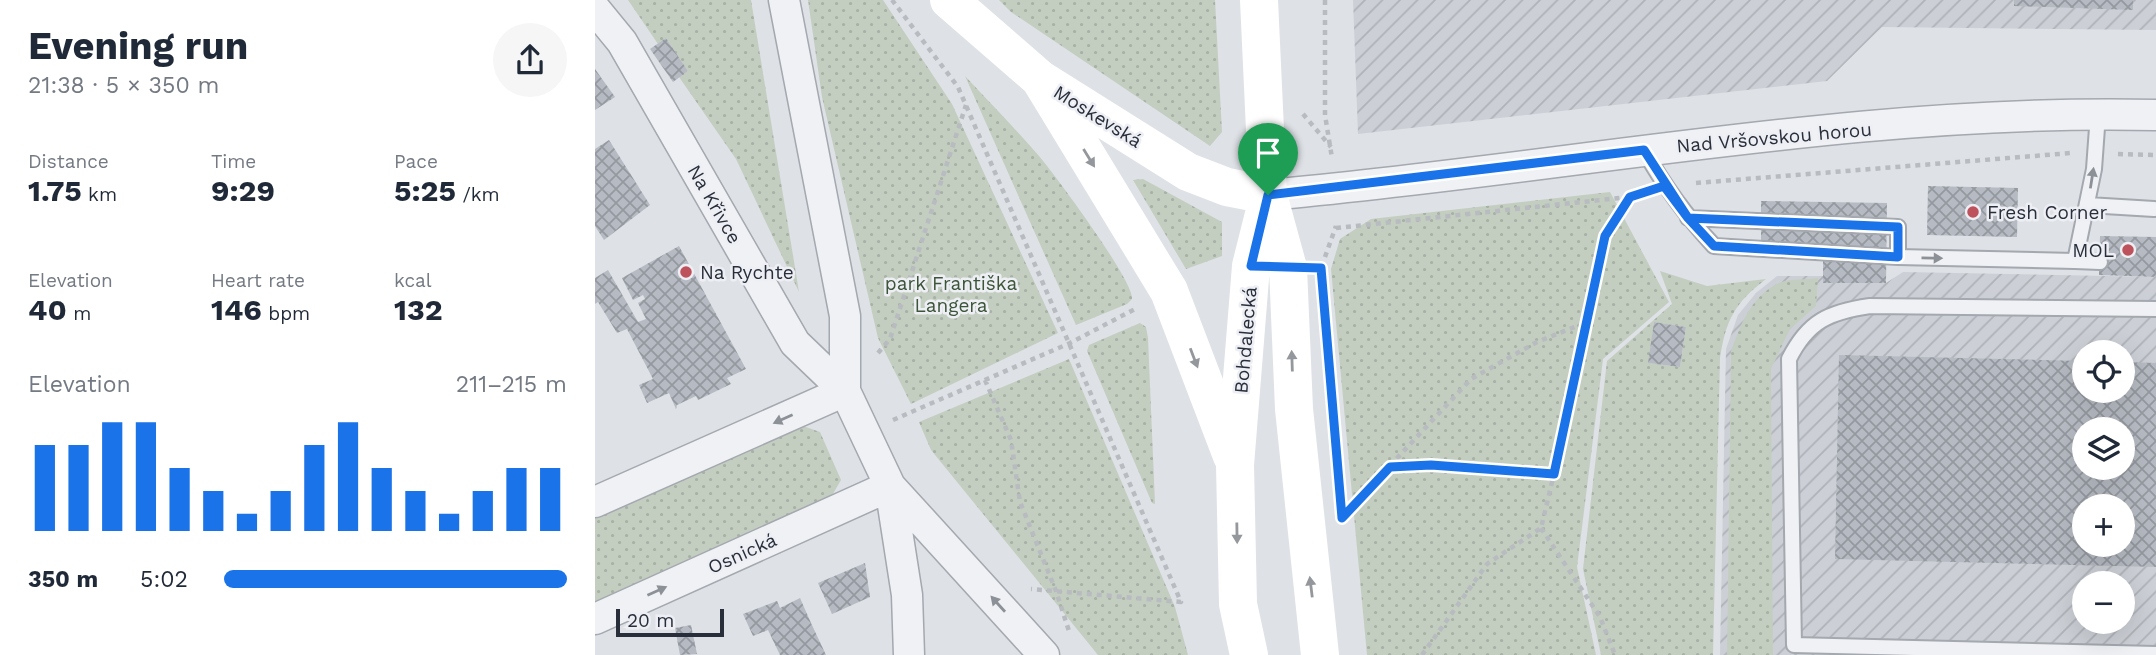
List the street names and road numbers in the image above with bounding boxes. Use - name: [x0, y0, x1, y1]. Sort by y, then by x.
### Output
- street label: Moskevská: [1049, 80, 1146, 153]
- street label: Nad Vršovskou horou: [1675, 117, 1873, 158]
- street label: Na Křivce: [683, 161, 746, 248]
- street label: Bohdalecká: [1229, 286, 1262, 394]
- street label: Osnická: [704, 528, 780, 579]

